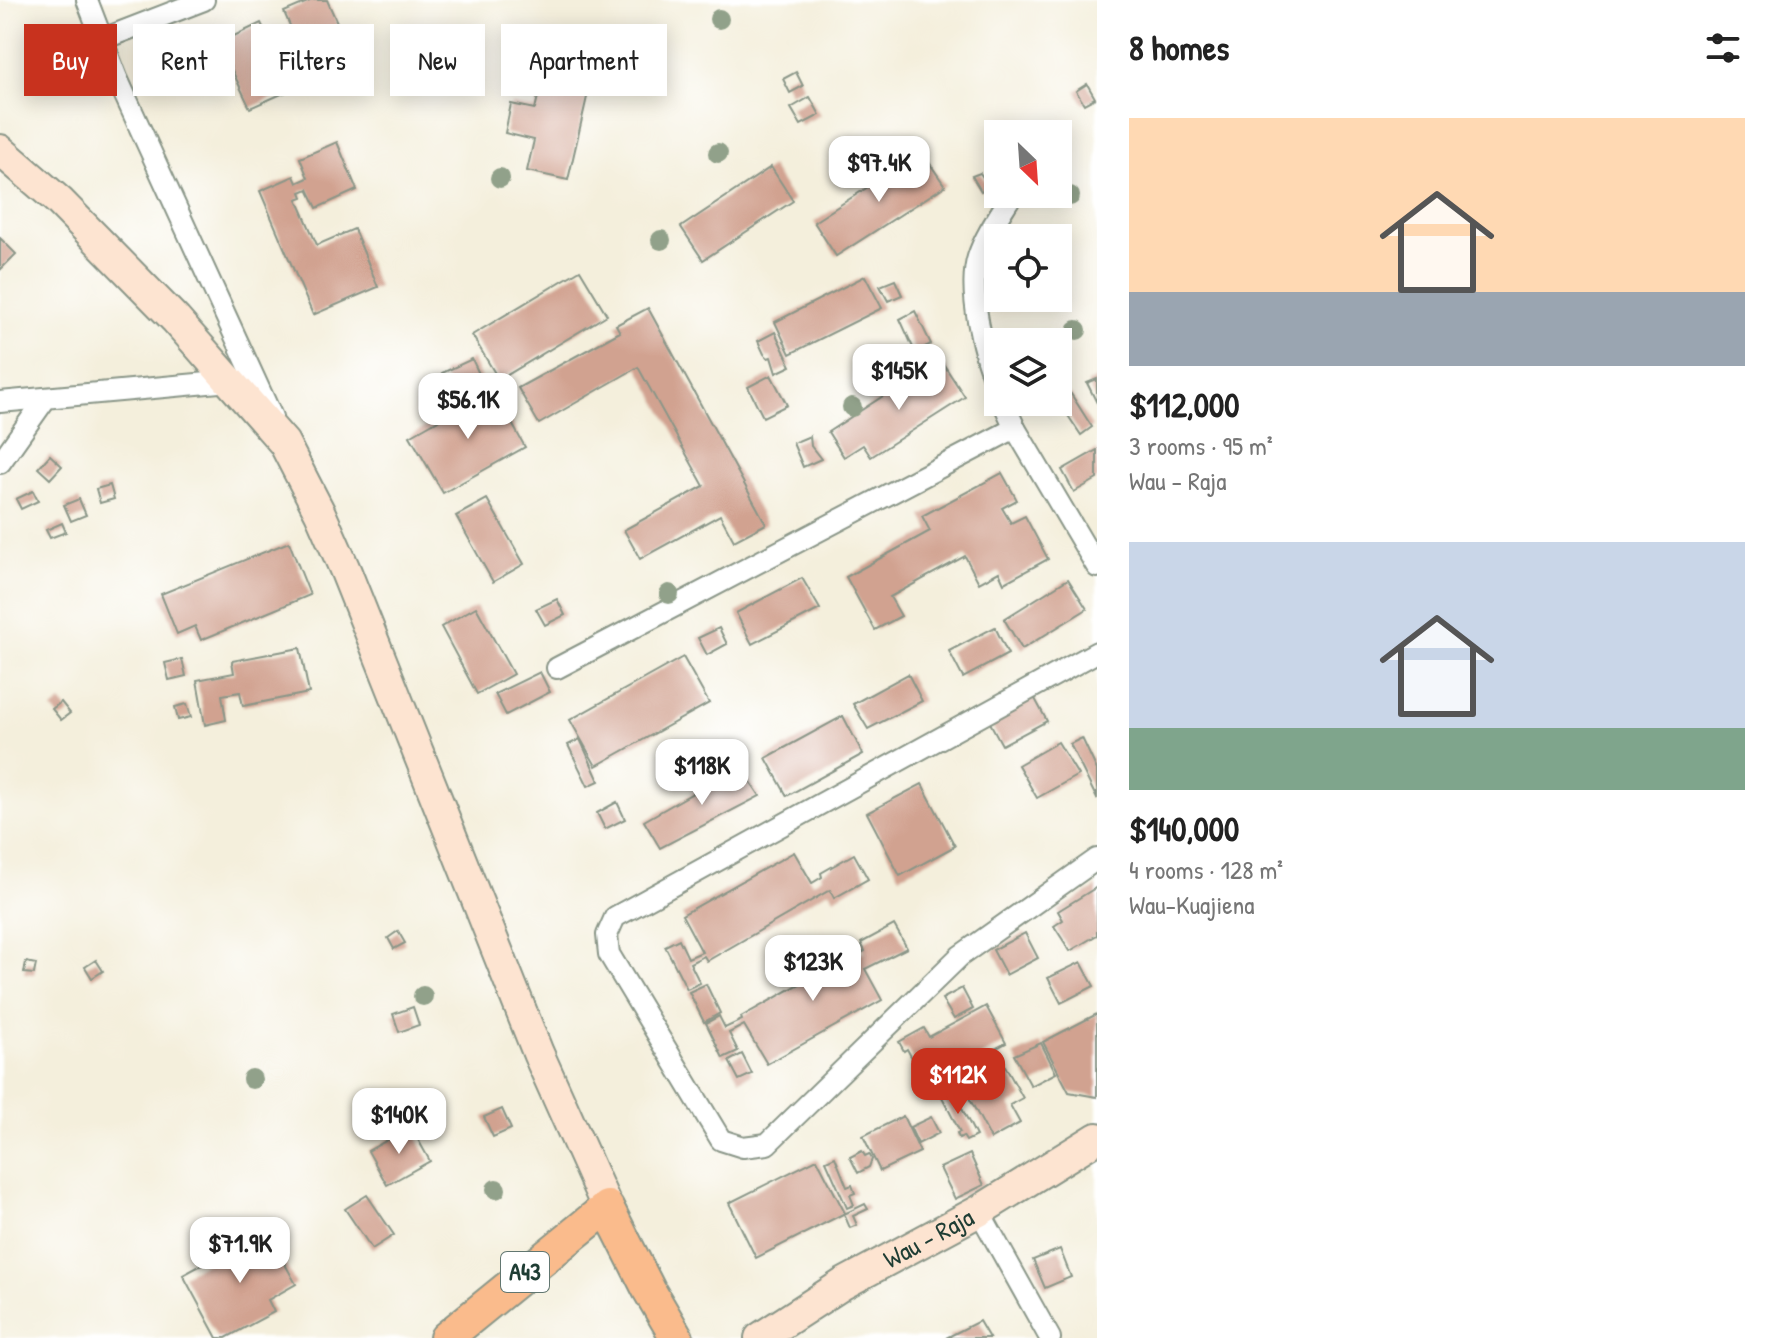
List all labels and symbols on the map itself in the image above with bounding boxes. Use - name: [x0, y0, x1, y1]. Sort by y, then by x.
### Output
- north arrow: [984, 120, 1072, 208]
- pin: $97.4K: [814, 136, 944, 204]
- pin: $145K: [843, 344, 955, 412]
- pin: $56.1K: [403, 373, 533, 441]
- pin: $118K: [646, 739, 758, 807]
- pin: $123K: [757, 935, 869, 1003]
- pin: $112K: [902, 1048, 1014, 1116]
- pin: $140K: [343, 1088, 455, 1156]
- street label: Wau - Raja: [877, 1199, 979, 1276]
- pin: $71.9K: [175, 1217, 305, 1285]
- road number: A43: [501, 1252, 549, 1292]

